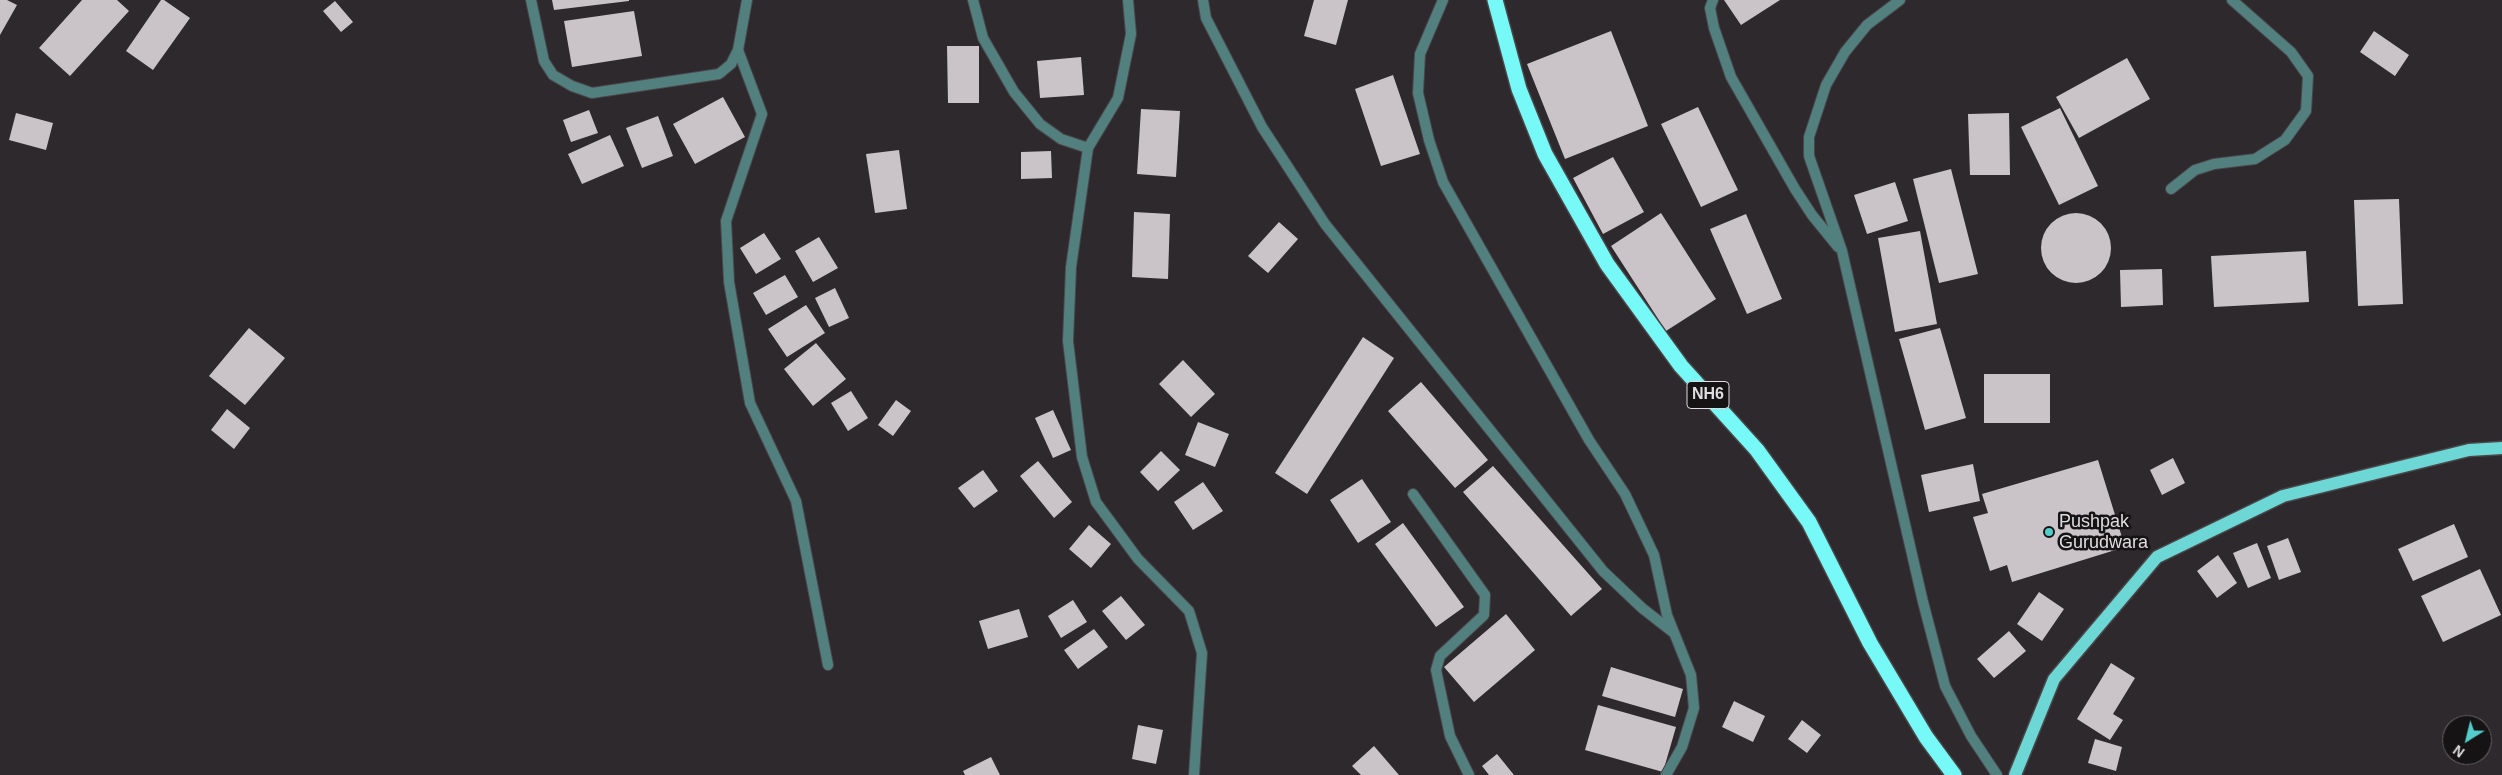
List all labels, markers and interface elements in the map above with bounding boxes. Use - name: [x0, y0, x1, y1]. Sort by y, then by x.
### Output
- road number: NH6: [1687, 382, 1729, 408]
- place label: Pushpak Gurudwara: [2059, 511, 2148, 554]
- marker: Pushpak Gurudwara: [2043, 526, 2055, 538]
- north arrow: [2442, 715, 2492, 765]
- text: N: [2450, 742, 2468, 761]

